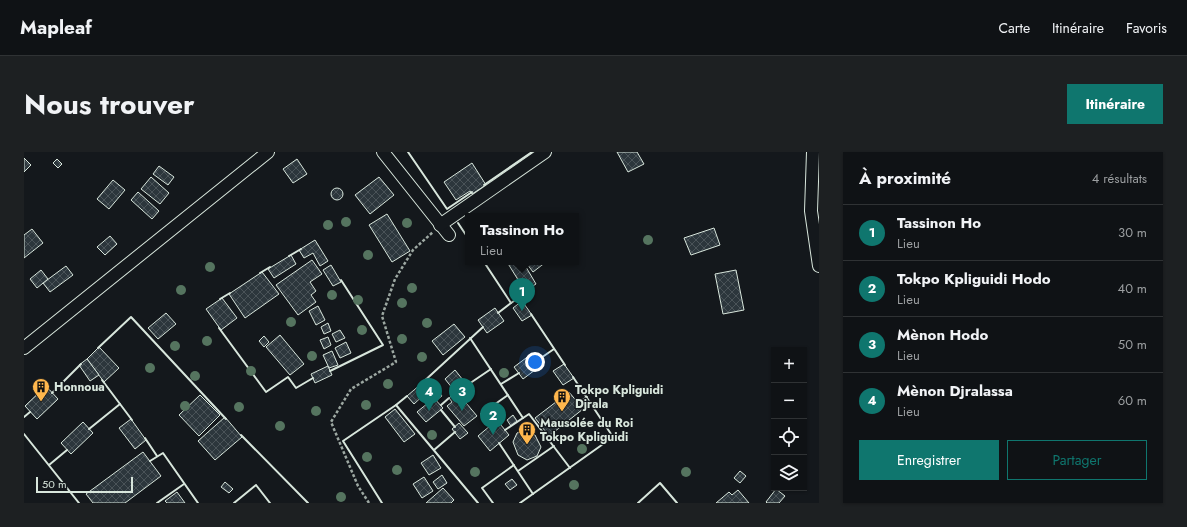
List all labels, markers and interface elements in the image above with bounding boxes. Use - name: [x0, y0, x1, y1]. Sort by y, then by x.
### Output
- text: Mapleaf: [20, 14, 92, 41]
- text: Carte: [998, 18, 1030, 38]
- text: Itinéraire: [1052, 18, 1104, 38]
- text: Favoris: [1126, 18, 1167, 38]
- text: Nous trouver: [24, 84, 195, 125]
- button: Itinéraire: [1067, 84, 1163, 124]
- text: À proximité: [859, 166, 951, 190]
- text: 4 résultats: [1092, 169, 1147, 188]
- text: Tassinon Ho: [897, 212, 981, 234]
- popup: [465, 213, 579, 265]
- text: Tassinon Ho: [480, 219, 564, 241]
- text: 1: [869, 223, 875, 242]
- text: 30 m: [1118, 223, 1147, 242]
- text: Lieu: [897, 234, 920, 253]
- text: Lieu: [480, 241, 503, 260]
- text: Tokpo Kpliguidi Hodo: [897, 268, 1051, 290]
- pin: 1: [509, 278, 535, 311]
- text: 2: [868, 279, 876, 298]
- text: 40 m: [1118, 279, 1147, 298]
- text: Lieu: [897, 290, 920, 309]
- text: Mènon Hodo: [897, 324, 988, 346]
- text: 3: [868, 335, 876, 354]
- text: 50 m: [1118, 335, 1147, 354]
- text: Lieu: [897, 346, 920, 365]
- map controls: [771, 347, 807, 491]
- button: +: [771, 347, 807, 383]
- your location: [525, 352, 545, 372]
- building icon: Honnoua: [31, 377, 51, 402]
- place label: Honnoua: [54, 378, 105, 396]
- pin: 4: [416, 378, 442, 411]
- pin: 3: [449, 378, 475, 411]
- text: Mènon Djralassa: [897, 380, 1013, 402]
- place label: Tokpo Kpliguidi Djrala: [575, 381, 663, 413]
- button: −: [771, 383, 807, 419]
- building icon: Tokpo Kpliguidi Djrala: [552, 387, 572, 412]
- text: 4: [867, 391, 877, 410]
- text: 60 m: [1118, 391, 1147, 410]
- pin: 2: [480, 402, 506, 435]
- text: Lieu: [897, 402, 920, 421]
- place label: Mausolée du Roi Tokpo Kpliguidi: [540, 414, 633, 446]
- button: locate: [771, 419, 807, 455]
- building icon: Mausolée du Roi Tokpo Kpliguidi: [517, 420, 537, 445]
- button: Enregistrer: [859, 440, 999, 480]
- button: Partager: [1007, 440, 1147, 480]
- button: layers: [771, 455, 807, 491]
- scale bar: [36, 475, 133, 494]
- text: 50 m: [42, 476, 67, 492]

